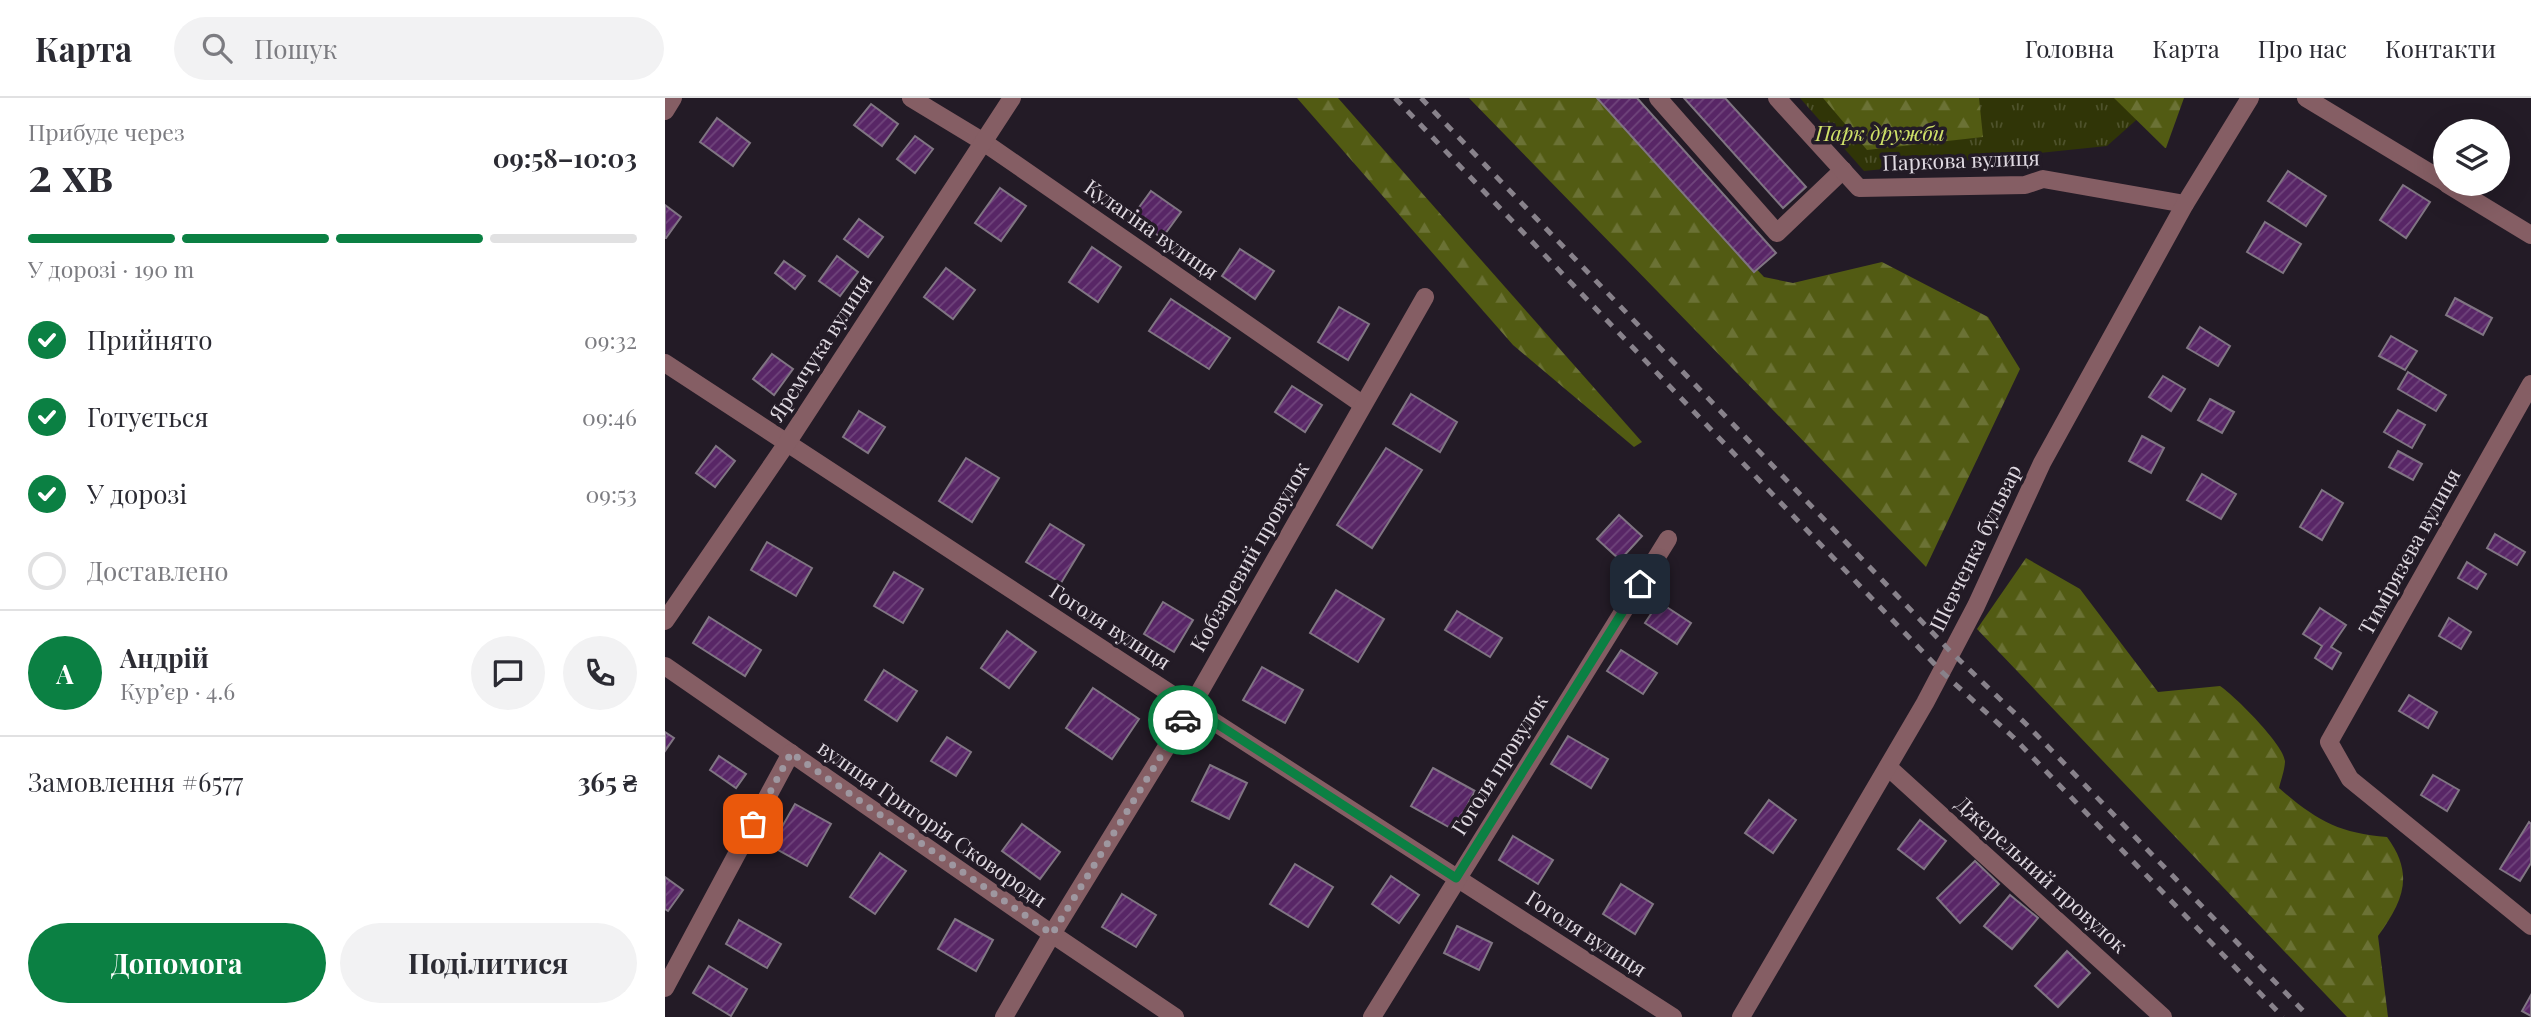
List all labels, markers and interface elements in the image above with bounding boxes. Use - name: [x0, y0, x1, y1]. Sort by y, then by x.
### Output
- search box: [174, 17, 664, 80]
- text: Карта: [35, 26, 132, 70]
- icon: search: [198, 29, 236, 67]
- text: Пошук: [254, 31, 337, 66]
- text: Головна: [2025, 32, 2114, 64]
- text: Карта: [2152, 32, 2220, 64]
- text: Про нас: [2258, 32, 2347, 64]
- text: Контакти: [2385, 32, 2496, 64]
- text: Прибуде через: [28, 116, 185, 147]
- park label: Парк дружби: [1814, 118, 1945, 146]
- map controls: [2433, 119, 2510, 196]
- button: layers: [2433, 119, 2510, 196]
- text: 09:58–10:03: [493, 140, 637, 175]
- text: 2 хв: [28, 142, 113, 204]
- street label: Паркова вулиця: [1882, 142, 2040, 176]
- street label: Кулагіна вулиця: [1080, 172, 1225, 285]
- text: У дорозі · 190 m: [28, 253, 194, 284]
- street label: Яремчука вулиця: [761, 268, 877, 427]
- icon: check: [28, 321, 66, 359]
- text: Прийнято: [87, 322, 213, 357]
- text: 09:32: [584, 324, 637, 355]
- icon: check: [28, 398, 66, 436]
- text: Готується: [87, 399, 208, 434]
- text: 09:46: [582, 401, 637, 432]
- street label: Кобзаревий провулок: [1182, 456, 1314, 656]
- street label: Шевченка бульвар: [1922, 459, 2027, 635]
- street label: Тимірязєва вулиця: [2351, 463, 2466, 639]
- icon: check: [28, 475, 66, 513]
- text: У дорозі: [87, 476, 187, 511]
- text: 09:53: [585, 478, 637, 509]
- text: Доставлено: [87, 553, 229, 588]
- pin: [1610, 554, 1670, 614]
- icon: home: [1621, 565, 1659, 603]
- street label: Гоголя вулиця: [1045, 576, 1177, 675]
- button: chat: [471, 636, 545, 710]
- button: phone: [563, 636, 637, 710]
- text: Андрій: [120, 640, 209, 675]
- text: А: [56, 656, 74, 691]
- text: Кур’єр · 4.6: [120, 675, 235, 706]
- courier: [1148, 685, 1218, 755]
- street label: Гоголя провулок: [1444, 688, 1553, 840]
- icon: car: [1164, 701, 1202, 739]
- street label: вулиця Григорія Сковороди: [813, 732, 1053, 912]
- text: Замовлення #6577: [28, 764, 243, 799]
- text: 365 ₴: [578, 764, 637, 799]
- street label: Джерельний провулок: [1950, 789, 2134, 958]
- pin: [723, 794, 783, 854]
- icon: bag: [734, 805, 772, 843]
- street label: Гоголя вулиця: [1521, 883, 1653, 982]
- button: Допомога: [28, 923, 326, 1003]
- button: Поділитися: [340, 923, 637, 1003]

